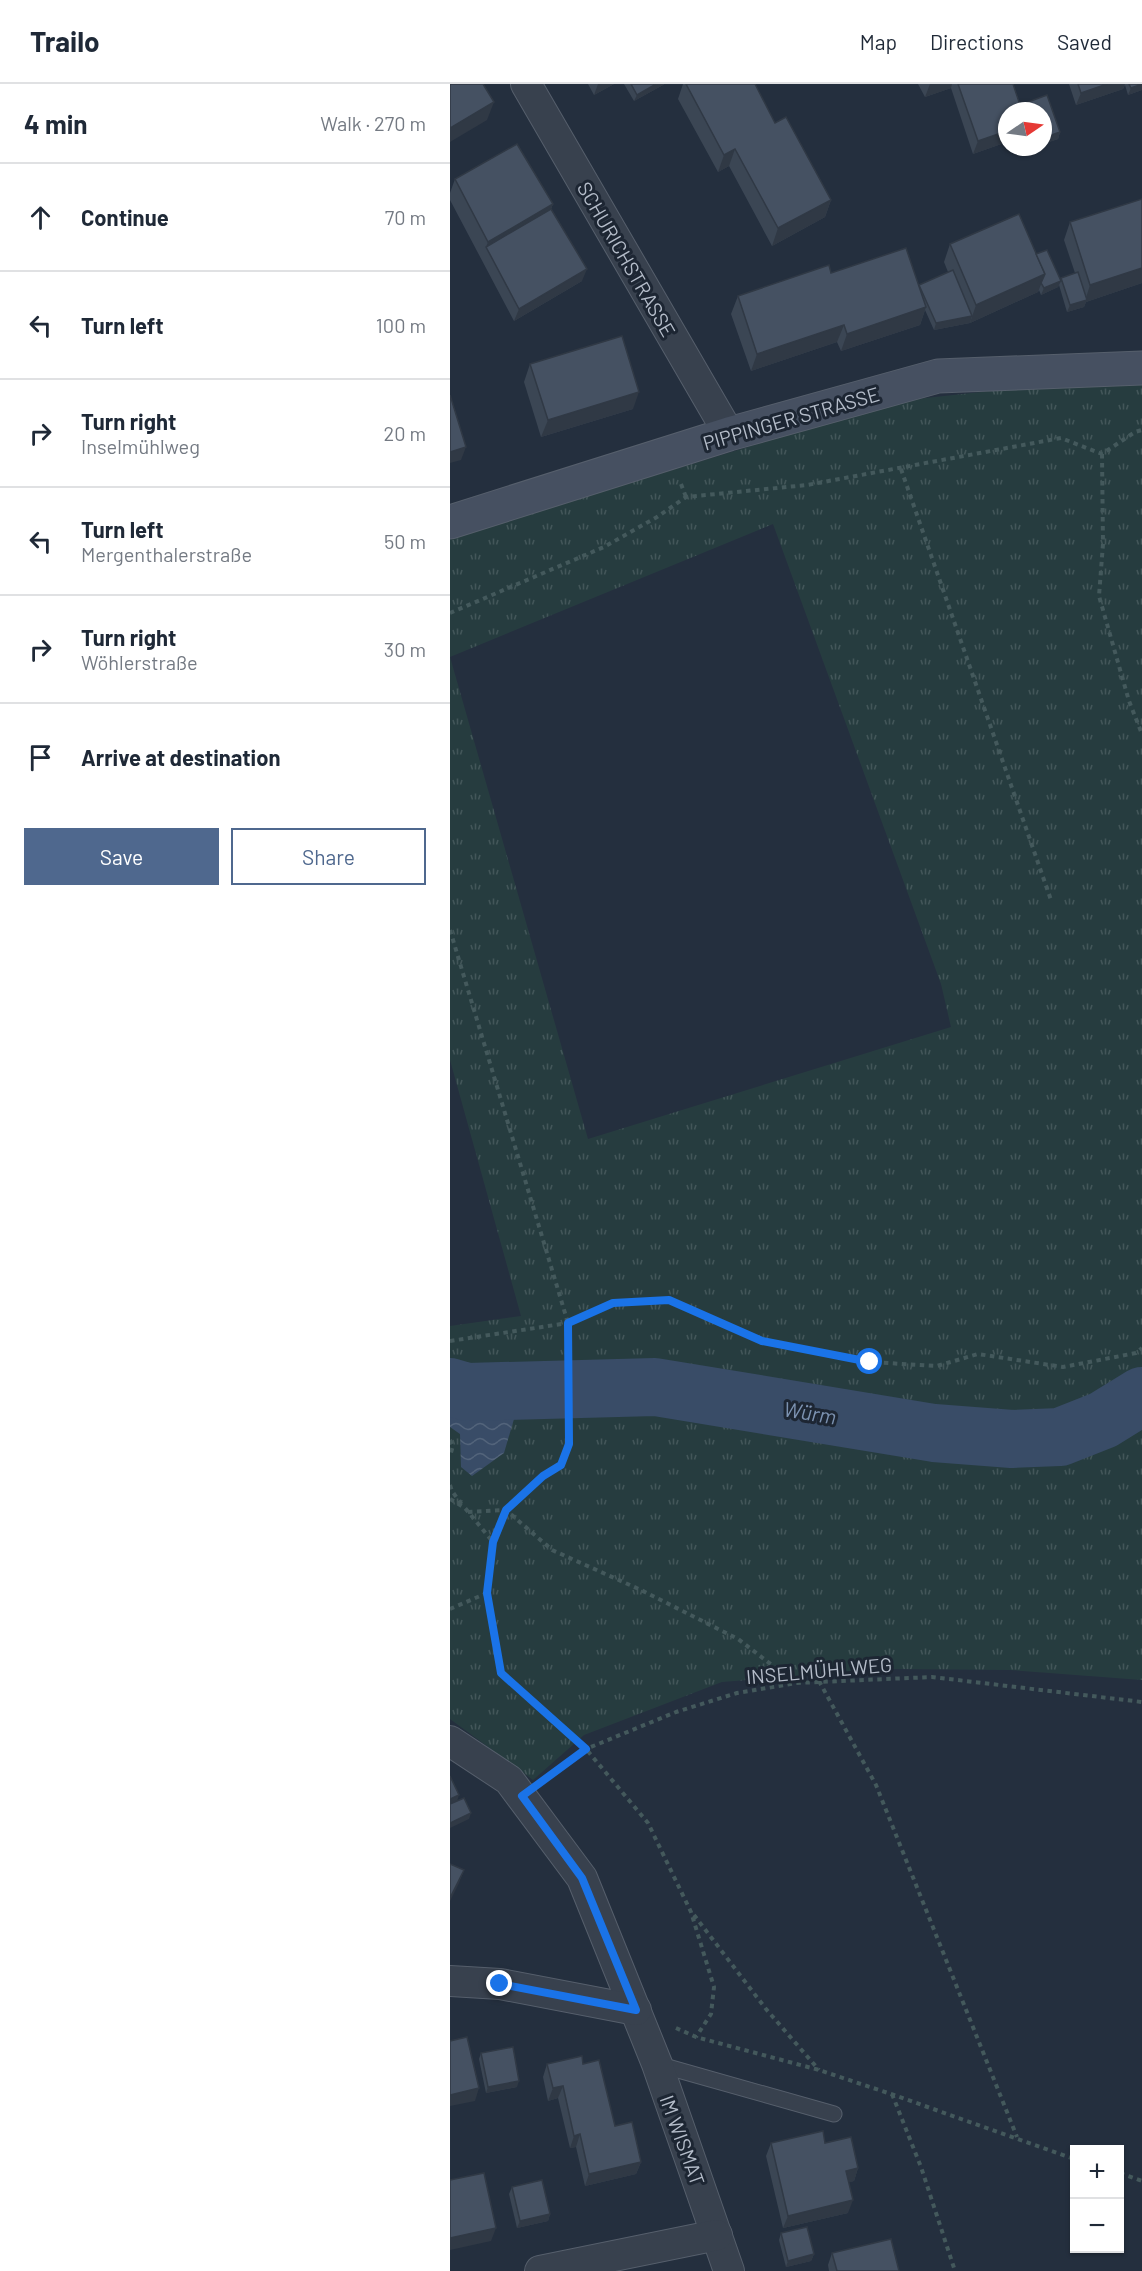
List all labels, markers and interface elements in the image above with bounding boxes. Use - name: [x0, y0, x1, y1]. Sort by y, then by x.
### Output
- text: Trailo: [30, 24, 100, 58]
- text: Map: [860, 29, 897, 54]
- text: Directions: [930, 29, 1024, 54]
- text: Saved: [1057, 29, 1112, 54]
- north arrow: [998, 102, 1052, 156]
- text: 4 min: [24, 108, 88, 139]
- text: Walk · 270 m: [320, 111, 426, 135]
- street label: SCHURICHSTRASSE: [573, 177, 681, 341]
- icon: ahead: [24, 201, 57, 234]
- text: Continue: [81, 204, 169, 230]
- text: 70 m: [385, 205, 426, 229]
- icon: left: [24, 309, 57, 342]
- text: Turn left: [81, 312, 164, 338]
- text: 100 m: [376, 313, 426, 337]
- street label: PIPPINGER STRASSE: [700, 381, 882, 455]
- text: Turn right: [81, 408, 176, 434]
- icon: right: [24, 417, 57, 450]
- text: 20 m: [383, 421, 426, 445]
- text: Inselmühlweg: [81, 434, 200, 458]
- text: Turn left: [81, 516, 164, 542]
- icon: left: [24, 525, 57, 558]
- text: 50 m: [384, 529, 426, 553]
- text: Mergenthalerstraße: [81, 542, 252, 566]
- text: Turn right: [81, 624, 176, 650]
- icon: right: [24, 633, 57, 666]
- text: 30 m: [384, 637, 426, 661]
- text: Wöhlerstraße: [81, 650, 198, 674]
- icon: arrive: [24, 741, 57, 774]
- text: Arrive at destination: [81, 744, 280, 770]
- button: Save: [24, 828, 219, 885]
- button: Share: [231, 828, 426, 885]
- route start: [856, 1348, 882, 1374]
- water label: Würm: [782, 1396, 838, 1428]
- street label: INSELMÜHLWEG: [745, 1652, 893, 1688]
- route end: [486, 1970, 512, 1996]
- street label: IM WISMAT: [656, 2092, 710, 2188]
- map controls: [1070, 2145, 1124, 2253]
- button: +: [1070, 2145, 1124, 2199]
- button: −: [1070, 2199, 1124, 2253]

